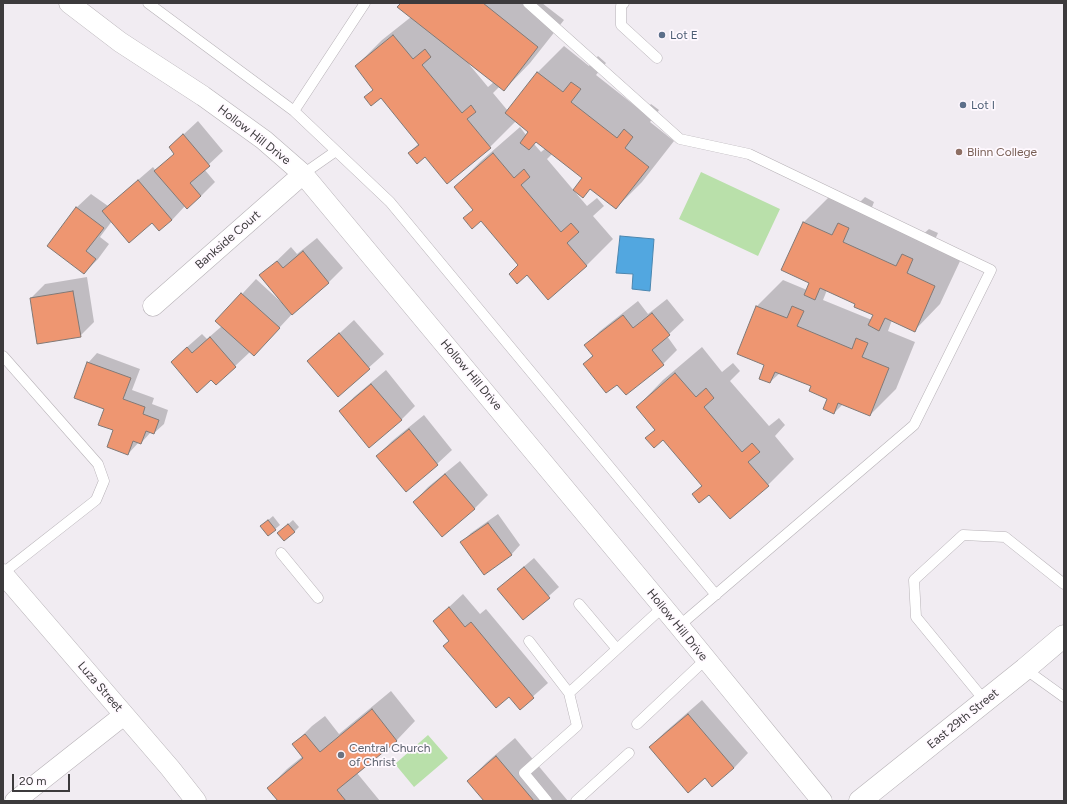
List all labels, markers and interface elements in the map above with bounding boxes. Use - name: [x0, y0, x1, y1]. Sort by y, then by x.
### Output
- place label: Lot E: [670, 28, 698, 42]
- marker: Lot E: [657, 30, 667, 40]
- place label: Lot I: [971, 98, 995, 112]
- marker: Lot I: [958, 100, 968, 110]
- street label: Hollow Hill Drive: [215, 102, 293, 168]
- place label: Blinn College: [967, 145, 1037, 159]
- marker: Blinn College: [954, 147, 964, 157]
- street label: Bankside Court: [192, 208, 264, 272]
- street label: Hollow Hill Drive: [437, 337, 505, 413]
- street label: Hollow Hill Drive: [644, 586, 710, 664]
- street label: Luza Street: [74, 659, 126, 715]
- street label: East 29th Street: [924, 686, 1002, 752]
- place label: Central Church of Christ: [349, 741, 431, 769]
- marker: Central Church of Christ: [336, 750, 346, 760]
- scale bar: [14, 766, 72, 792]
- text: 20 m: [19, 774, 47, 788]

